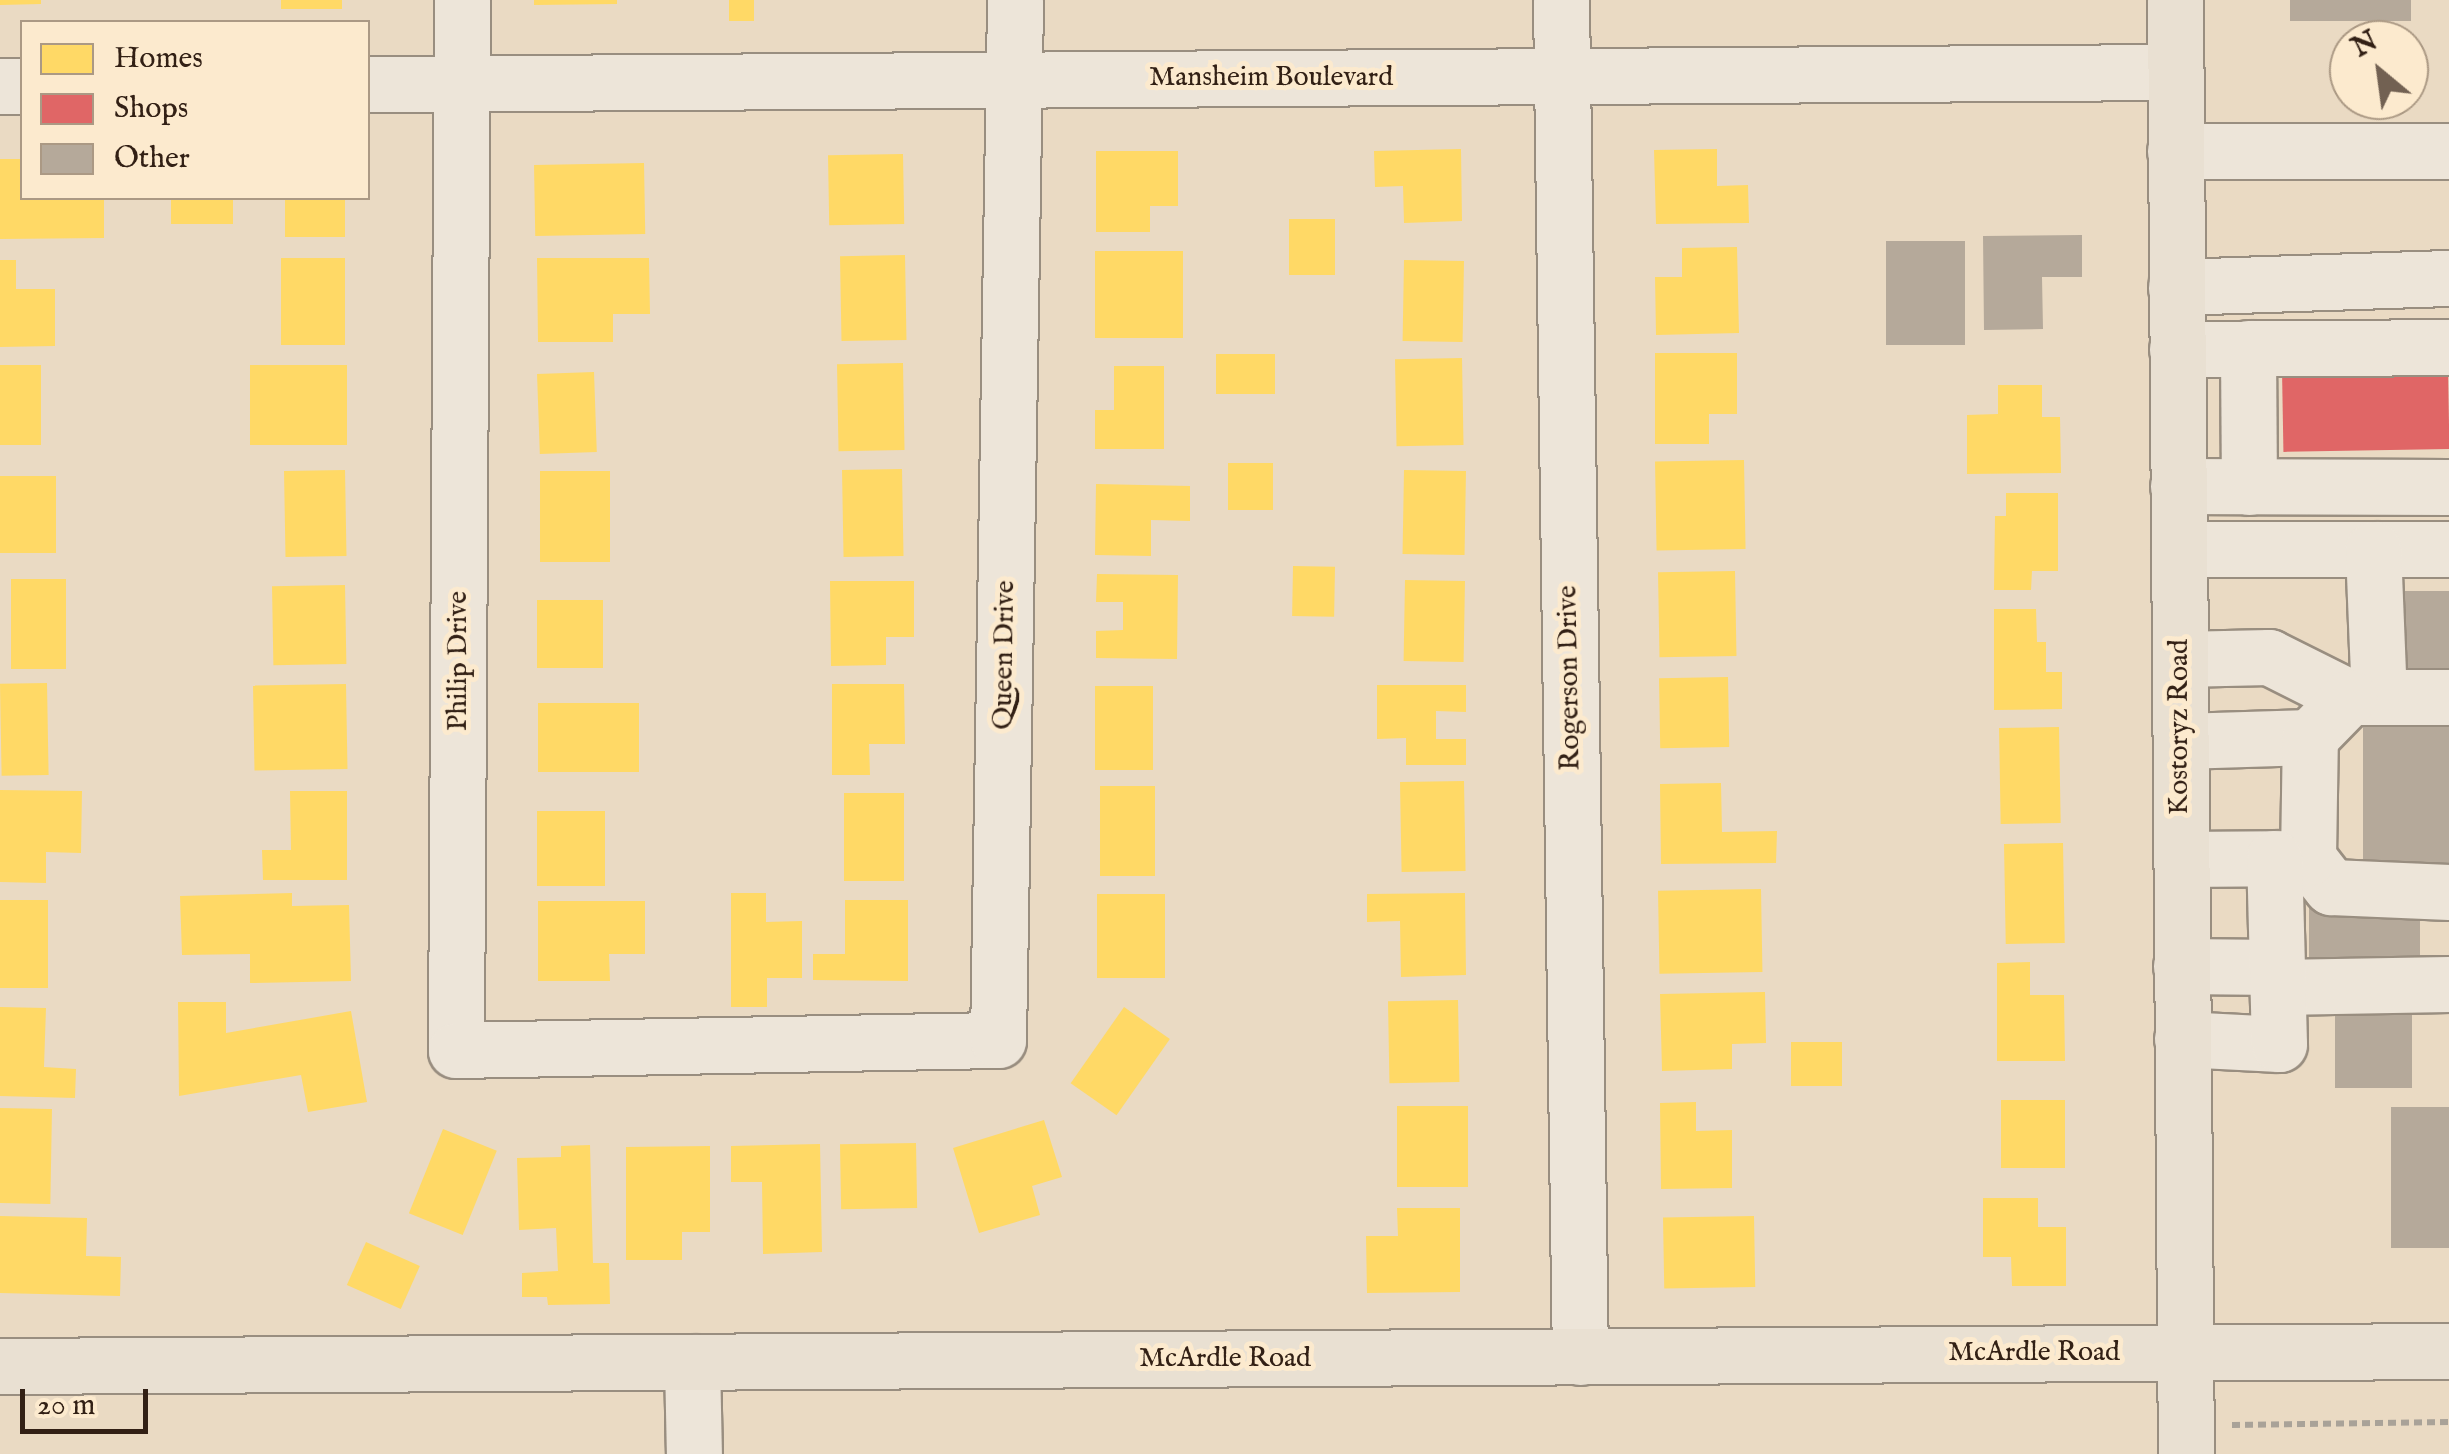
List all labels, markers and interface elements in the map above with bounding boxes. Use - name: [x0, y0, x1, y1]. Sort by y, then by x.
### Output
- legend: [20, 20, 370, 200]
- north arrow: [2329, 20, 2429, 120]
- text: N: [2346, 24, 2384, 66]
- text: Homes: [114, 40, 203, 78]
- street label: Mansheim Boulevard: [1149, 61, 1393, 95]
- text: Shops: [114, 90, 188, 128]
- text: Other: [114, 140, 190, 178]
- street label: Queen Drive: [987, 580, 1023, 730]
- street label: Rogerson Drive: [1552, 585, 1588, 771]
- street label: Philip Drive: [442, 591, 476, 731]
- street label: Kostoryz Road: [2163, 639, 2197, 815]
- street label: McArdle Road: [1948, 1336, 2120, 1370]
- street label: McArdle Road: [1139, 1342, 1311, 1376]
- scale bar: [25, 1369, 152, 1431]
- text: 20 m: [37, 1387, 96, 1425]

